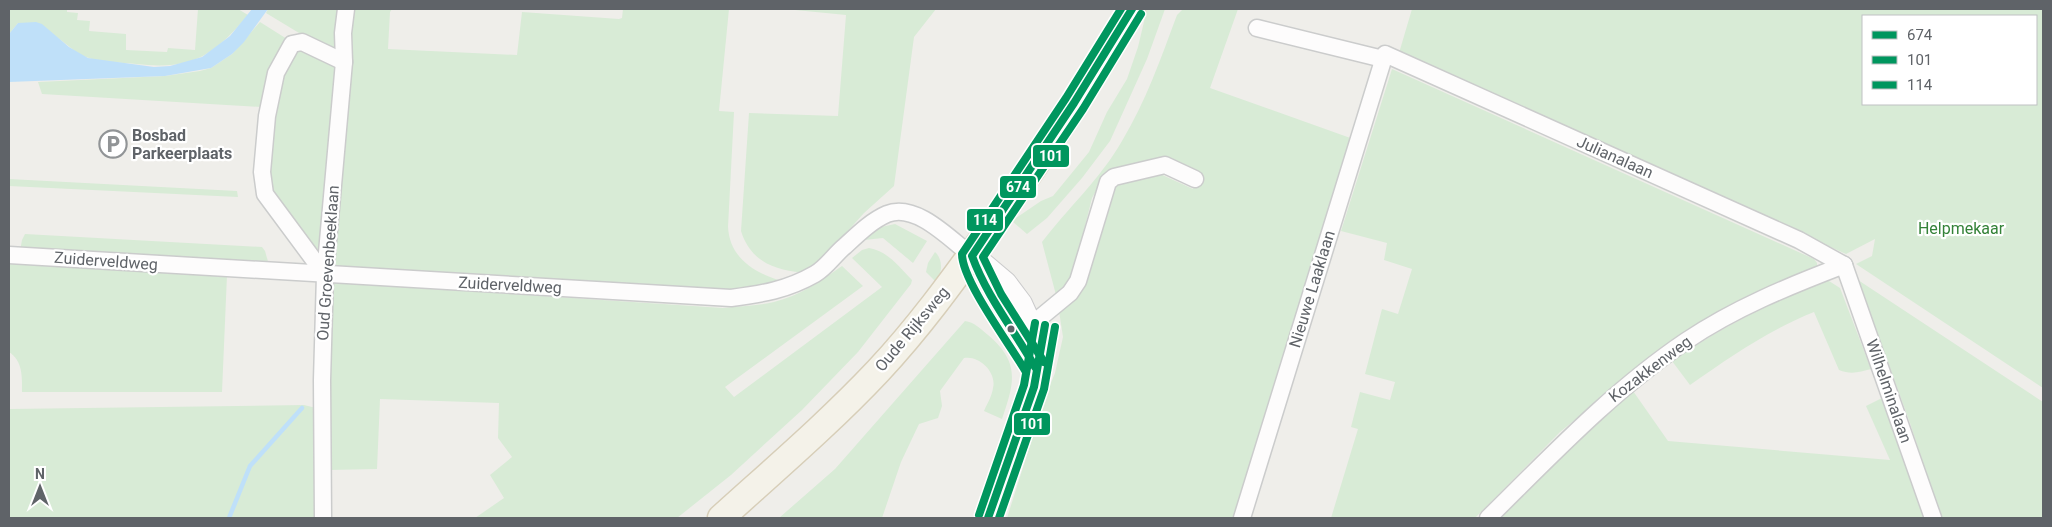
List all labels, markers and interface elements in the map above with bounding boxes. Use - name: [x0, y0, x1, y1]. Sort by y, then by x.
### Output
- legend: [1862, 15, 2037, 105]
- text: 674: [1907, 26, 1933, 44]
- text: 101: [1907, 51, 1932, 69]
- text: 114: [1907, 76, 1933, 94]
- place label: Bosbad Parkeerplaats: [132, 126, 232, 163]
- parking icon: Bosbad Parkeerplaats: [98, 129, 128, 159]
- street label: Julianalaan: [1574, 132, 1656, 182]
- line badge: 101: [1032, 144, 1070, 168]
- text: 101: [1039, 148, 1063, 164]
- line badge: 674: [999, 175, 1037, 199]
- text: 674: [1006, 179, 1030, 195]
- street label: Oud Groevenbeeklaan: [313, 185, 343, 341]
- line badge: 114: [966, 208, 1004, 232]
- text: 114: [973, 212, 997, 228]
- park label: Helpmekaar: [1918, 219, 2005, 238]
- street label: Nieuwe Laaklaan: [1285, 228, 1339, 350]
- street label: Zuiderveldweg: [54, 248, 158, 274]
- street label: Zuiderveldweg: [458, 273, 562, 297]
- street label: Oude Rijksweg: [871, 283, 953, 375]
- unlabelled marker: [1006, 324, 1016, 334]
- street label: Kozakkenweg: [1605, 332, 1695, 406]
- street label: Wilhelminalaan: [1862, 336, 1916, 446]
- line badge: 101: [1013, 412, 1051, 436]
- text: 101: [1020, 416, 1044, 432]
- north arrow: [15, 462, 65, 512]
- text: N: [35, 466, 45, 482]

